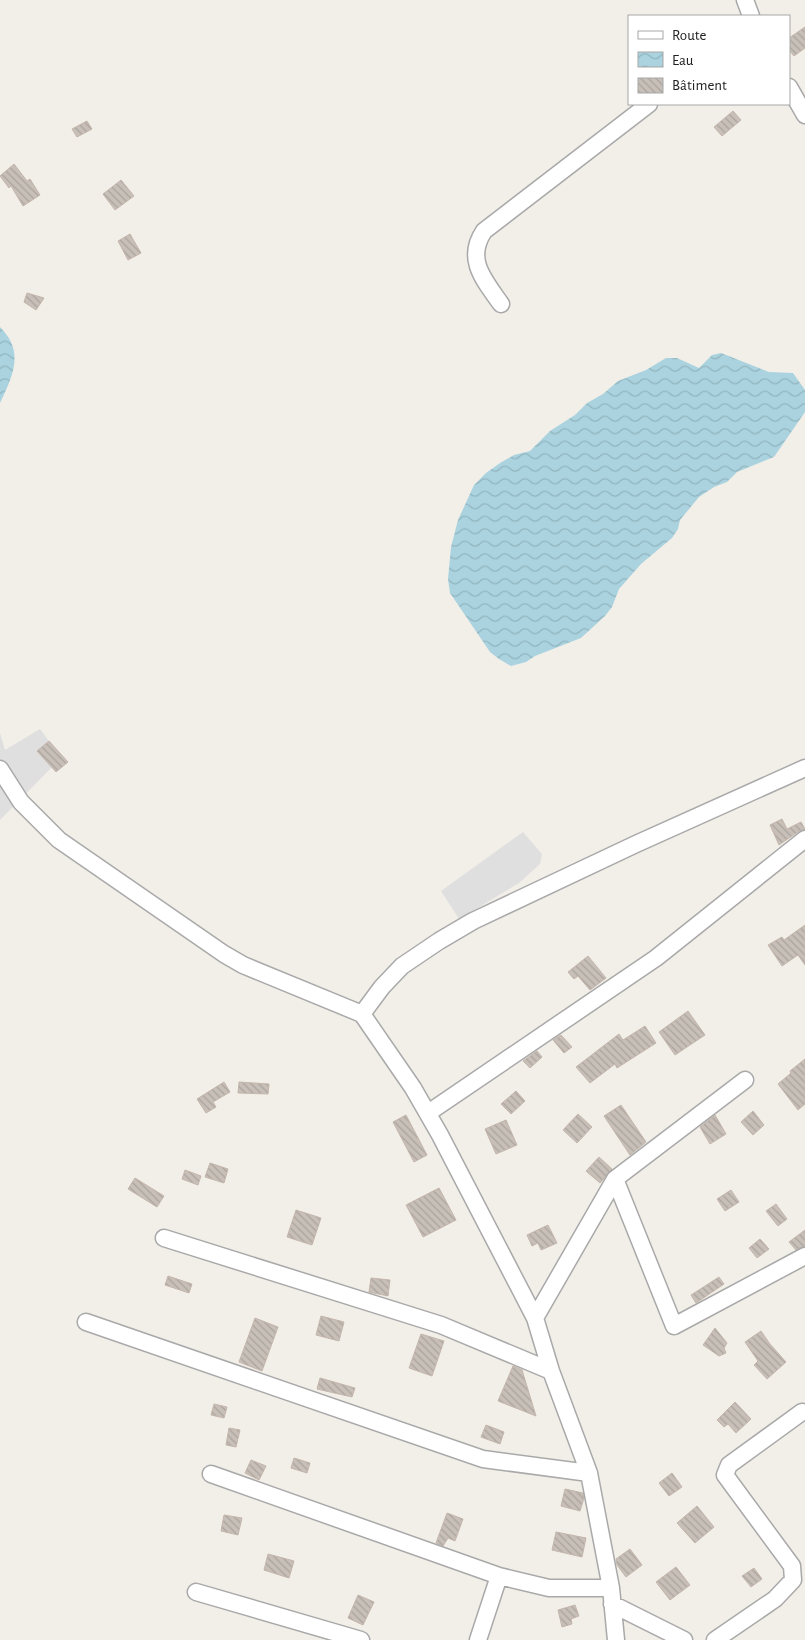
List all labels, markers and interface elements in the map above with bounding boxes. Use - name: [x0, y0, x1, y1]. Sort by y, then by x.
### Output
- legend: [628, 15, 790, 105]
- text: Route: [672, 28, 706, 43]
- text: Eau: [672, 53, 694, 68]
- text: Bâtiment: [672, 78, 727, 93]

